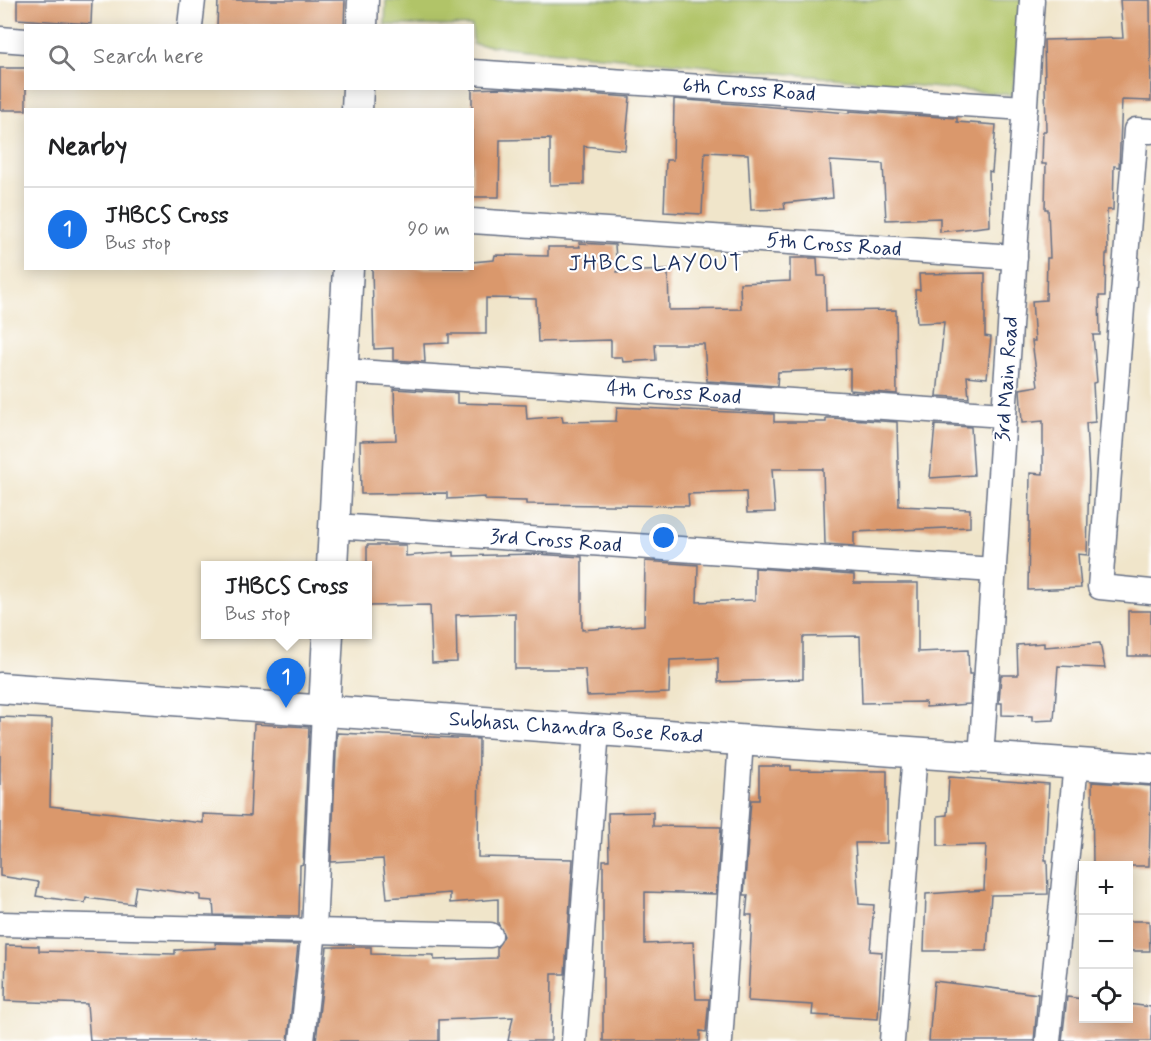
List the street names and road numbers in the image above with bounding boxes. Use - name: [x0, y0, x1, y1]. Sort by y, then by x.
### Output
- street label: 6th Cross Road: [681, 71, 817, 109]
- street label: 5th Cross Road: [766, 226, 902, 264]
- street label: 3rd Main Road: [989, 316, 1025, 442]
- street label: 4th Cross Road: [606, 374, 742, 412]
- street label: 3rd Cross Road: [489, 522, 623, 560]
- street label: Subhash Chandra Bose Road: [448, 705, 704, 751]

